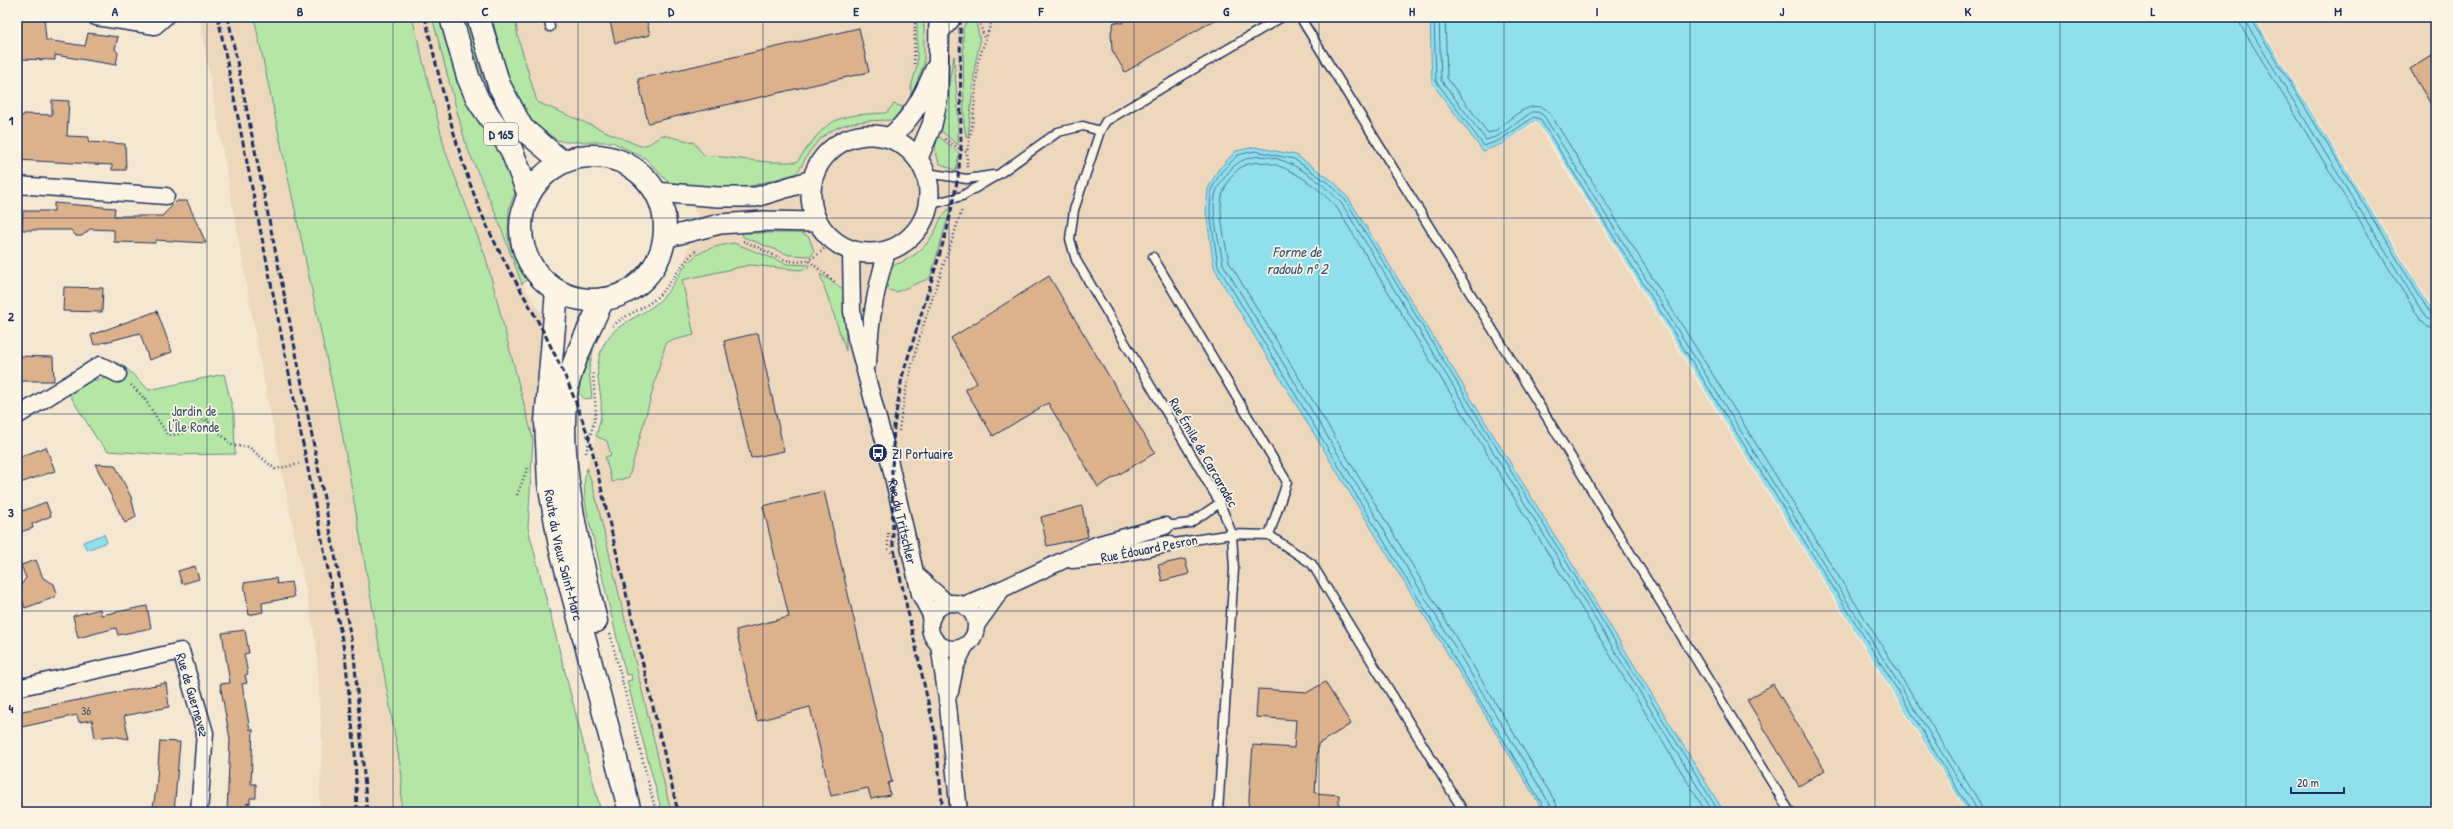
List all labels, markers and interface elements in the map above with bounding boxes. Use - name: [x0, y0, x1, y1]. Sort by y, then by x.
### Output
- text: A: [112, 2, 119, 20]
- text: B: [297, 2, 304, 20]
- text: C: [481, 2, 489, 20]
- text: D: [668, 2, 675, 20]
- text: E: [853, 2, 859, 20]
- text: F: [1038, 2, 1045, 20]
- text: G: [1223, 2, 1230, 20]
- text: H: [1409, 2, 1415, 20]
- text: I: [1595, 2, 1599, 20]
- text: J: [1780, 2, 1785, 20]
- text: K: [1965, 2, 1972, 20]
- text: L: [2151, 2, 2156, 20]
- text: M: [2334, 2, 2342, 20]
- text: 1: [9, 111, 14, 129]
- road number: D 165: [484, 123, 518, 145]
- water label: Forme de radoub nº 2: [1267, 241, 1329, 279]
- text: 2: [8, 307, 15, 325]
- street label: Rue Émile de Carcaradec: [1165, 394, 1243, 511]
- park label: Jardin de l'Île Ronde: [168, 401, 220, 436]
- bus stop icon: ZI Portuaire: [867, 442, 889, 464]
- place label: ZI Portuaire: [892, 444, 954, 463]
- street label: Rue du Tritschler: [884, 477, 922, 566]
- street label: Route du Vieux Saint-Marc: [541, 488, 589, 623]
- text: 3: [8, 503, 14, 521]
- street label: Rue Édouard Pesron: [1099, 529, 1199, 567]
- street label: Rue de Guernevez: [172, 650, 215, 738]
- text: 4: [9, 699, 14, 717]
- house number: 36: [81, 702, 91, 719]
- scale bar: [2291, 769, 2344, 795]
- text: 20 m: [2297, 774, 2319, 791]

